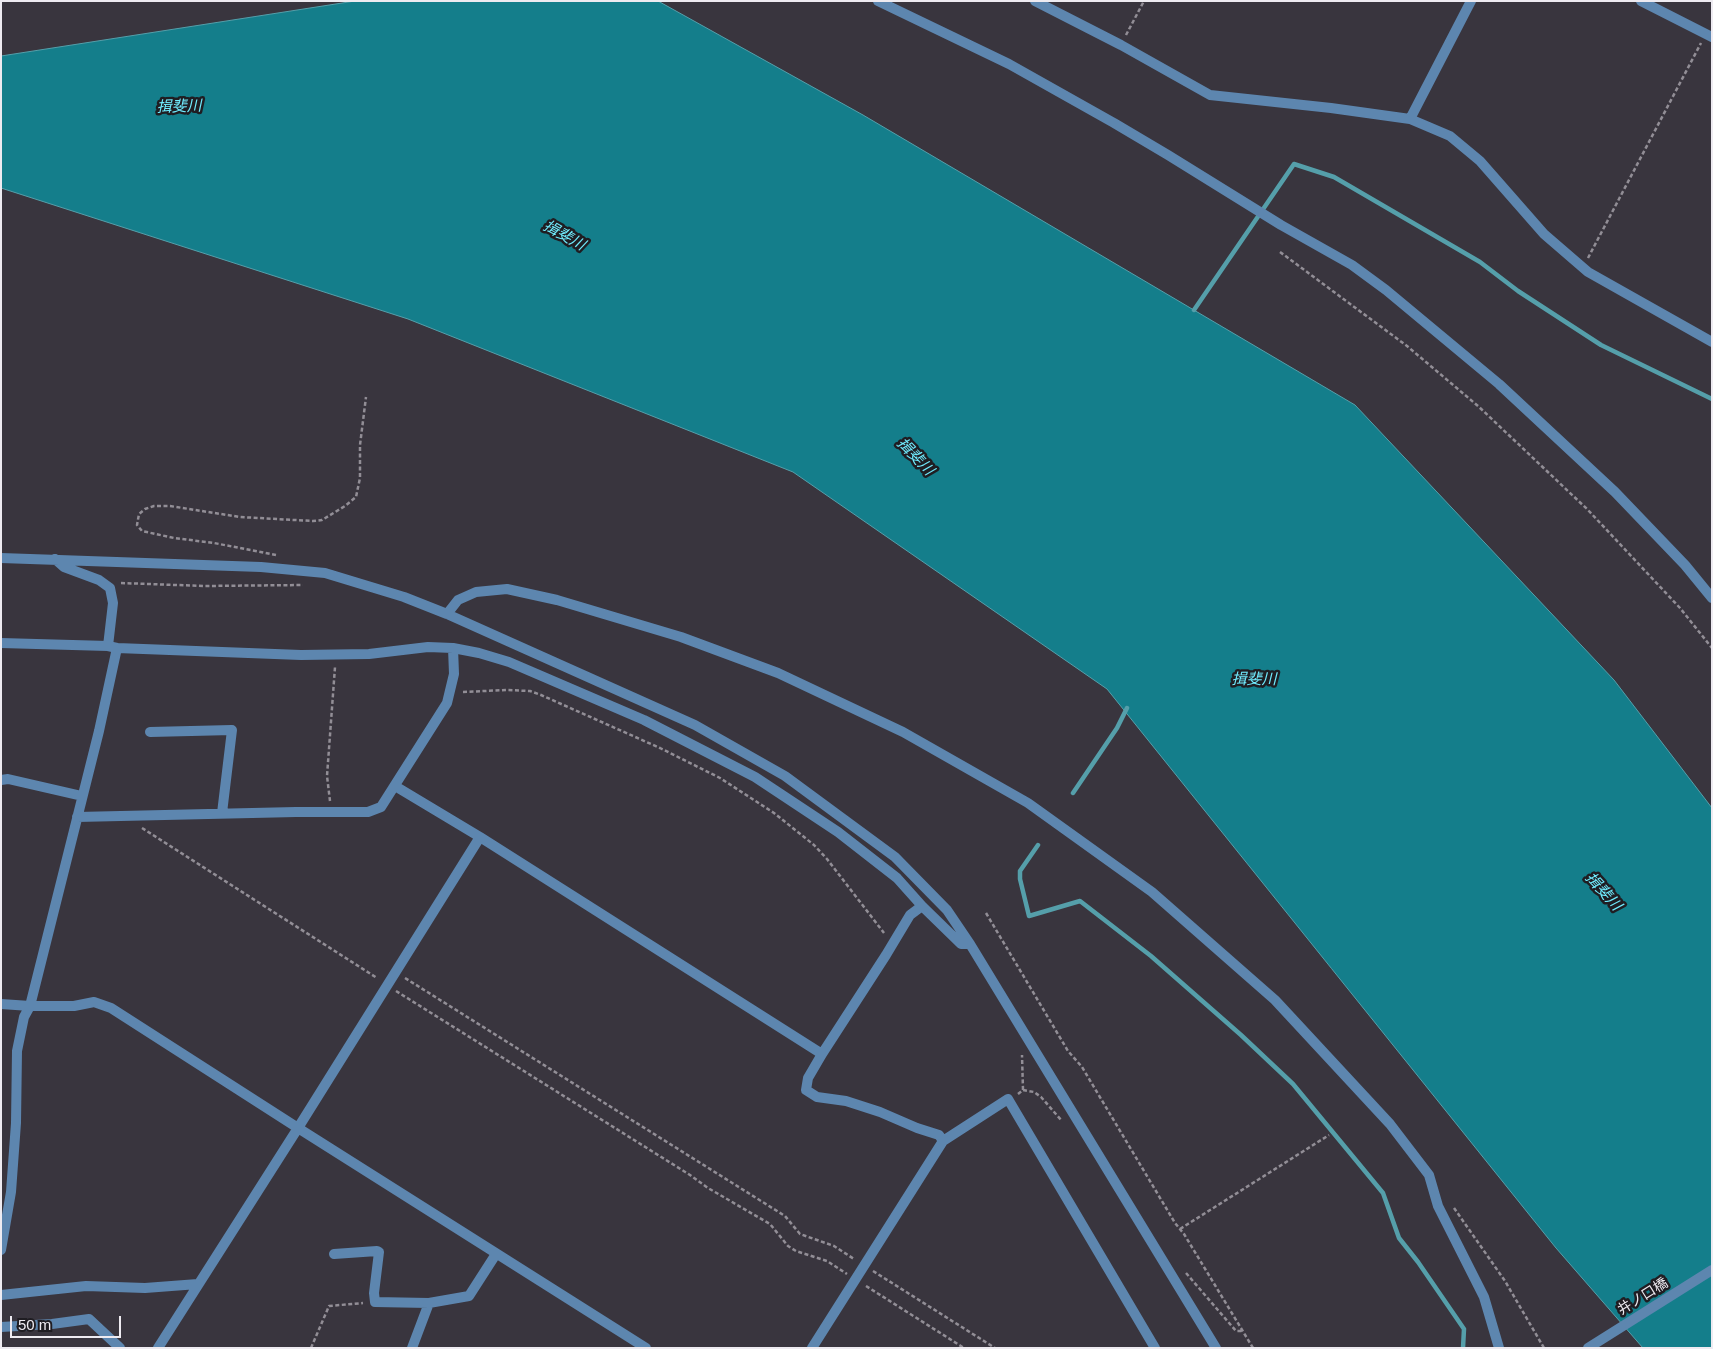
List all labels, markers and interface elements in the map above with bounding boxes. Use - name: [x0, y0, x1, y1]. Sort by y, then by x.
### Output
- water label: 揖斐川: [156, 97, 202, 117]
- water label: 揖斐川: [540, 217, 588, 255]
- water label: 揖斐川: [893, 435, 937, 479]
- water label: 揖斐川: [1232, 671, 1276, 689]
- water label: 揖斐川: [1581, 869, 1625, 915]
- street label: 井ノ口橋: [1615, 1275, 1671, 1319]
- scale bar: [12, 1306, 124, 1338]
- text: 50 m: [18, 1316, 51, 1333]

